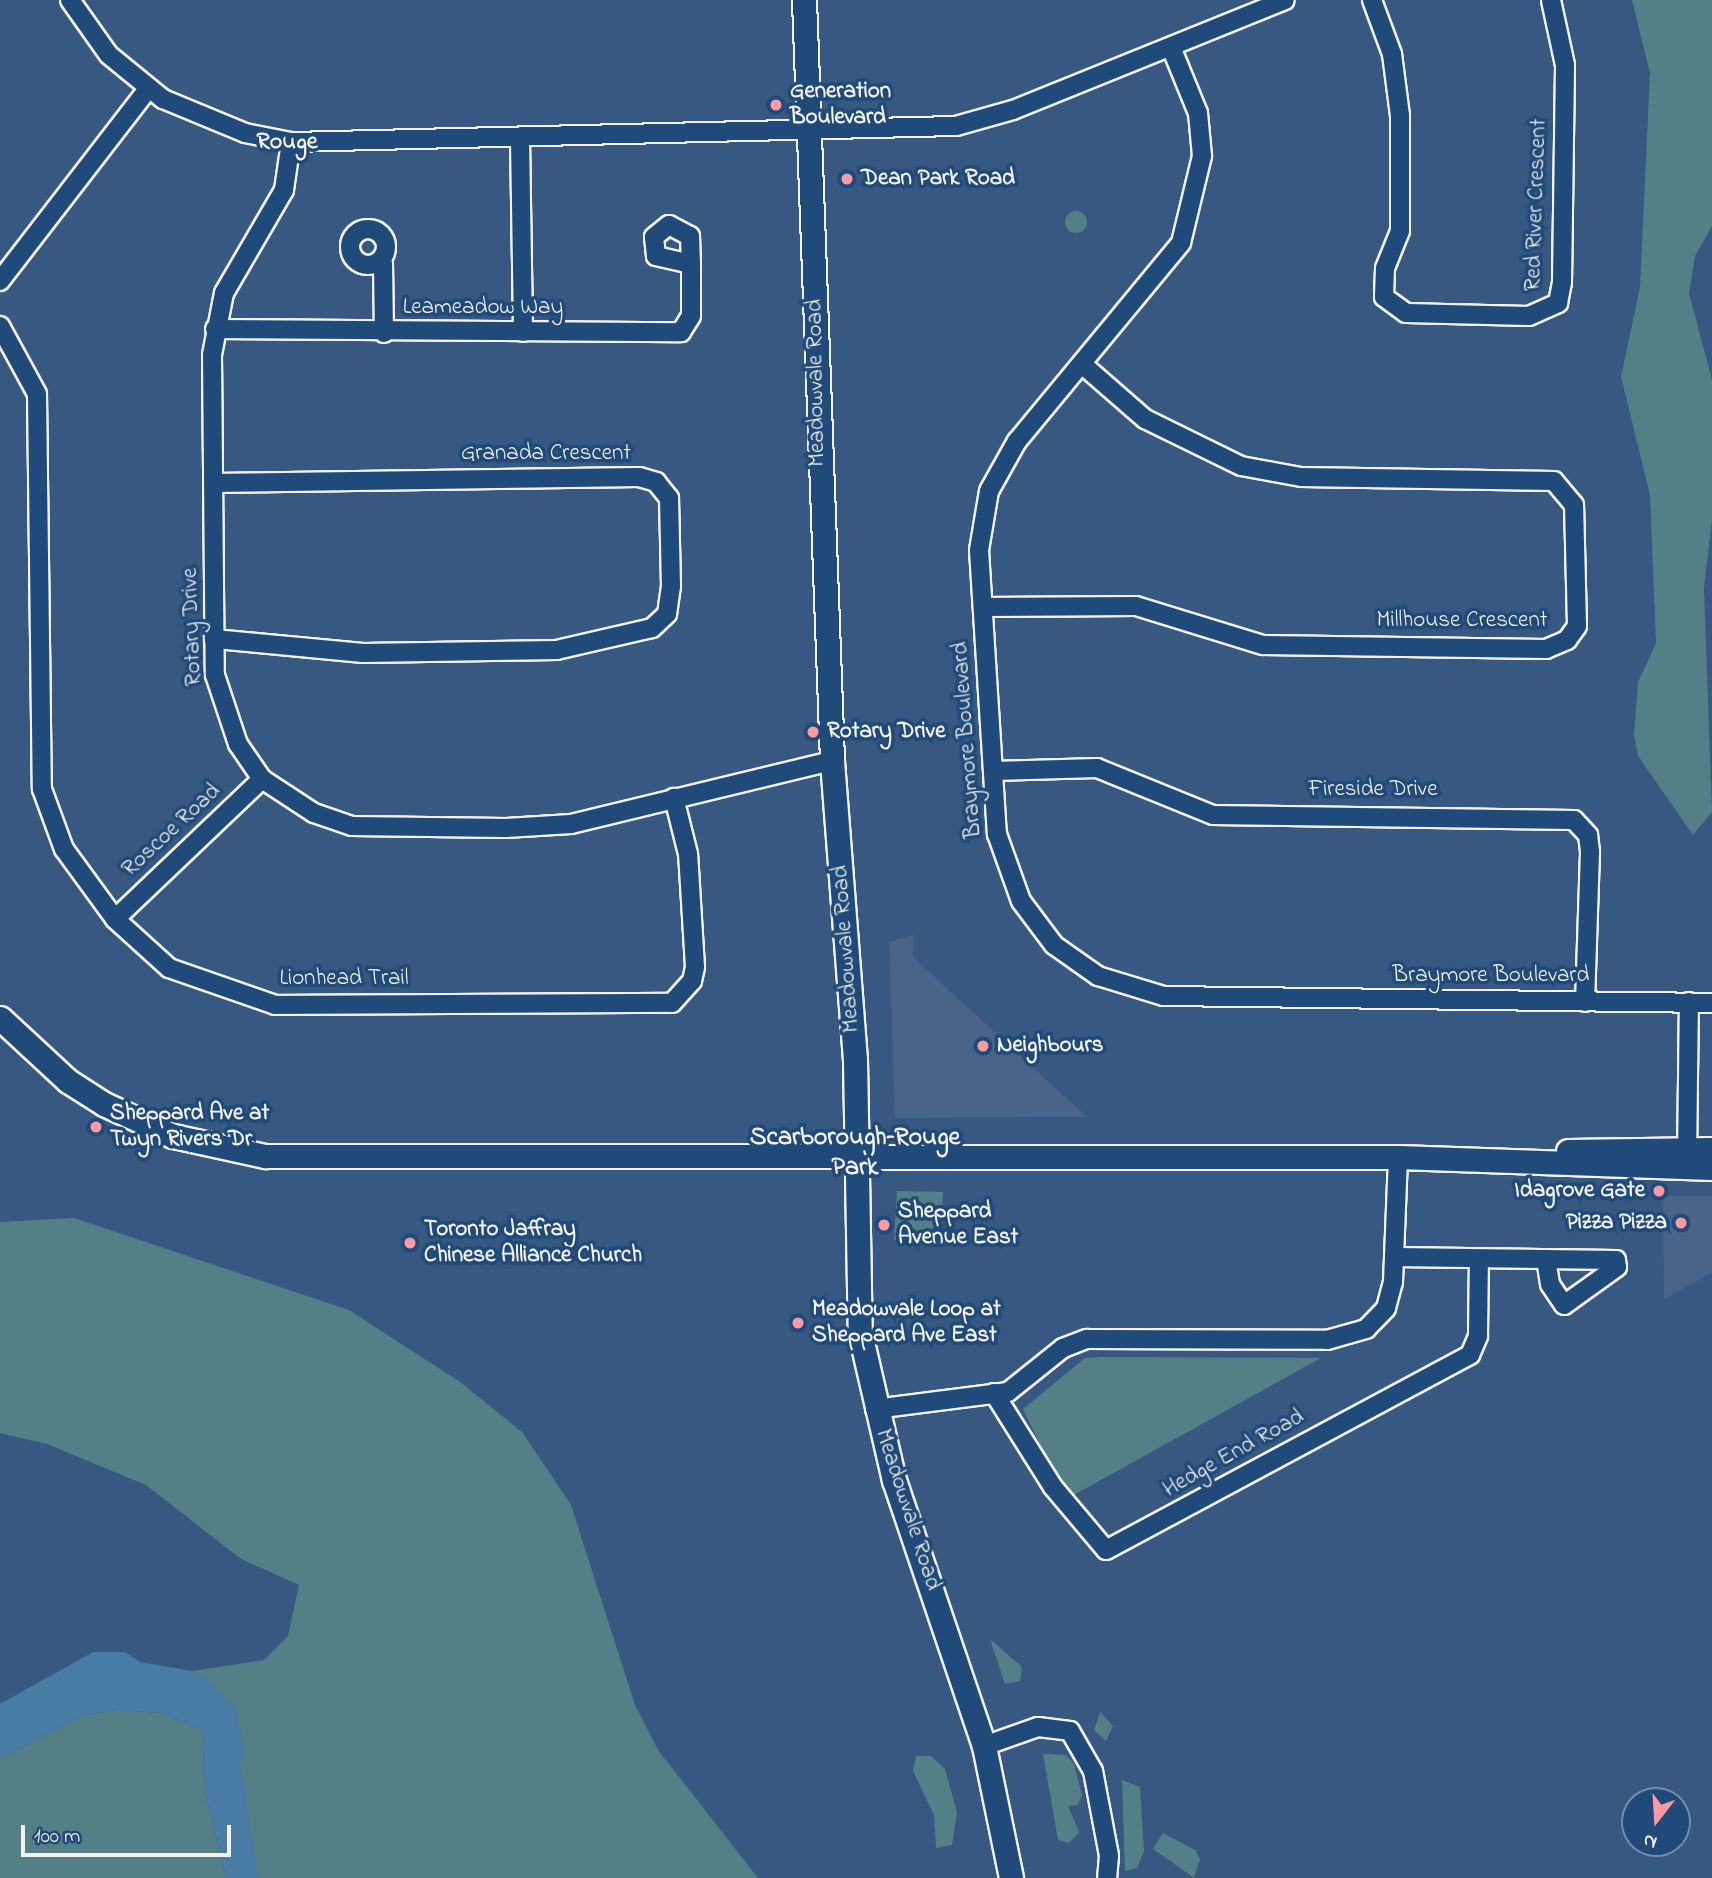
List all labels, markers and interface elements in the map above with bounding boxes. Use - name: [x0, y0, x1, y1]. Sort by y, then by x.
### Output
- place label: Generation Boulevard: [790, 78, 891, 132]
- marker: Generation Boulevard: [768, 97, 784, 113]
- street label: Red River Crescent: [1520, 118, 1554, 292]
- district label: Rouge: [257, 129, 317, 157]
- place label: Dean Park Road: [861, 165, 1015, 193]
- marker: Dean Park Road: [839, 171, 855, 187]
- street label: Leameadow Way: [403, 294, 563, 322]
- street label: Meadowvale Road: [802, 299, 832, 467]
- street label: Granada Crescent: [461, 440, 631, 468]
- street label: Rotary Drive: [177, 567, 209, 687]
- street label: Millhouse Crescent: [1377, 607, 1547, 635]
- street label: Braymore Boulevard: [947, 641, 989, 839]
- place label: Rotary Drive: [827, 718, 946, 746]
- marker: Rotary Drive: [805, 724, 821, 740]
- street label: Fireside Drive: [1308, 776, 1438, 804]
- street label: Roscoe Road: [117, 778, 227, 884]
- street label: Meadowvale Road: [827, 864, 867, 1034]
- street label: Braymore Boulevard: [1393, 962, 1589, 990]
- street label: Lionhead Trail: [279, 965, 409, 993]
- place label: Neighbours: [997, 1032, 1103, 1060]
- marker: Neighbours: [975, 1038, 991, 1054]
- place label: Sheppard Ave at Twyn Rivers Dr: [110, 1100, 269, 1154]
- marker: Sheppard Ave at Twyn Rivers Dr: [88, 1119, 104, 1135]
- district label: Scarborough–Rouge Park: [750, 1123, 960, 1184]
- place label: Idagrove Gate: [1514, 1177, 1645, 1205]
- marker: Idagrove Gate: [1651, 1183, 1667, 1199]
- place label: Sheppard Avenue East: [898, 1198, 1018, 1252]
- place label: Pizza Pizza: [1566, 1209, 1667, 1237]
- marker: Pizza Pizza: [1673, 1215, 1689, 1231]
- place label: Toronto Jaffray Chinese Alliance Church: [424, 1216, 642, 1270]
- marker: Sheppard Avenue East: [876, 1217, 892, 1233]
- marker: Toronto Jaffray Chinese Alliance Church: [402, 1235, 418, 1251]
- place label: Meadowvale Loop at Sheppard Ave East: [812, 1296, 1001, 1350]
- marker: Meadowvale Loop at Sheppard Ave East: [790, 1315, 806, 1331]
- street label: Hedge End Road: [1159, 1404, 1309, 1504]
- street label: Meadowvale Road: [868, 1426, 946, 1594]
- north arrow: [1621, 1787, 1691, 1857]
- scale bar: [24, 1812, 234, 1856]
- text: 100 m: [34, 1822, 80, 1852]
- text: N: [1640, 1826, 1660, 1855]

